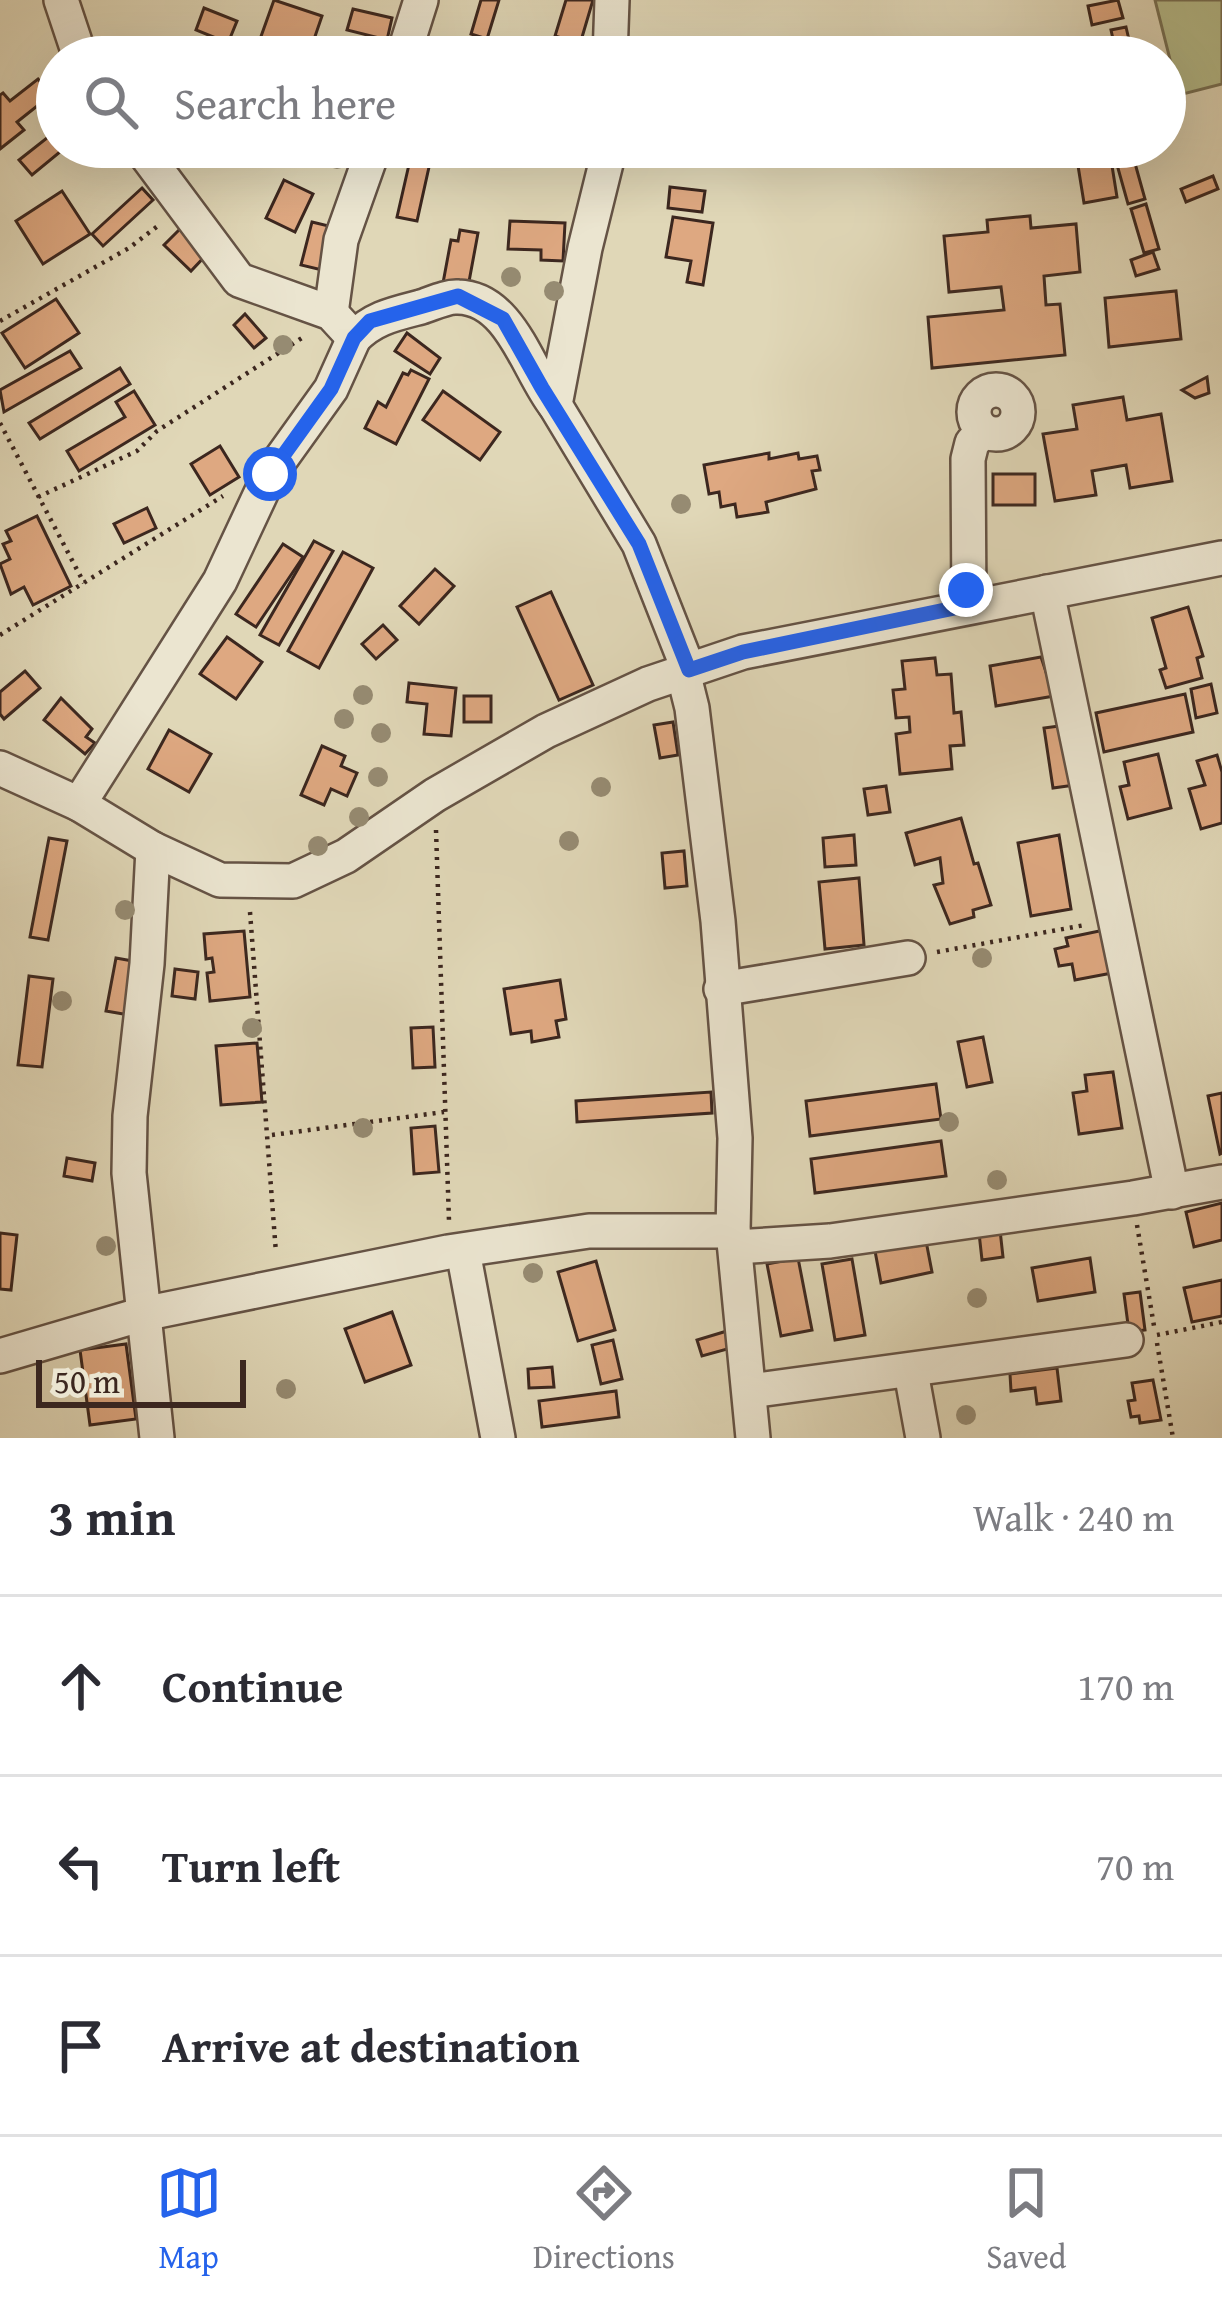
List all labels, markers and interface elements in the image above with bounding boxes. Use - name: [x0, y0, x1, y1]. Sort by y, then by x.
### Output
- search box: [36, 36, 1186, 168]
- icon: search: [78, 69, 144, 135]
- text: Search here: [174, 70, 396, 135]
- route start: [243, 447, 297, 501]
- route end: [939, 563, 993, 617]
- scale bar: [36, 1354, 246, 1407]
- text: 50 m: [54, 1357, 120, 1405]
- text: 3 min: [48, 1479, 175, 1554]
- text: Walk · 240 m: [973, 1488, 1174, 1545]
- icon: ahead: [48, 1653, 114, 1719]
- text: Continue: [162, 1653, 343, 1718]
- text: 170 m: [1077, 1657, 1174, 1714]
- icon: left: [48, 1833, 114, 1899]
- text: Turn left: [162, 1833, 340, 1898]
- text: 70 m: [1096, 1837, 1174, 1894]
- icon: arrive: [48, 2013, 114, 2079]
- text: Arrive at destination: [162, 2013, 580, 2078]
- tab: Map: [156, 2160, 222, 2280]
- tab: Directions: [533, 2160, 675, 2280]
- tab: Saved: [986, 2160, 1066, 2280]

